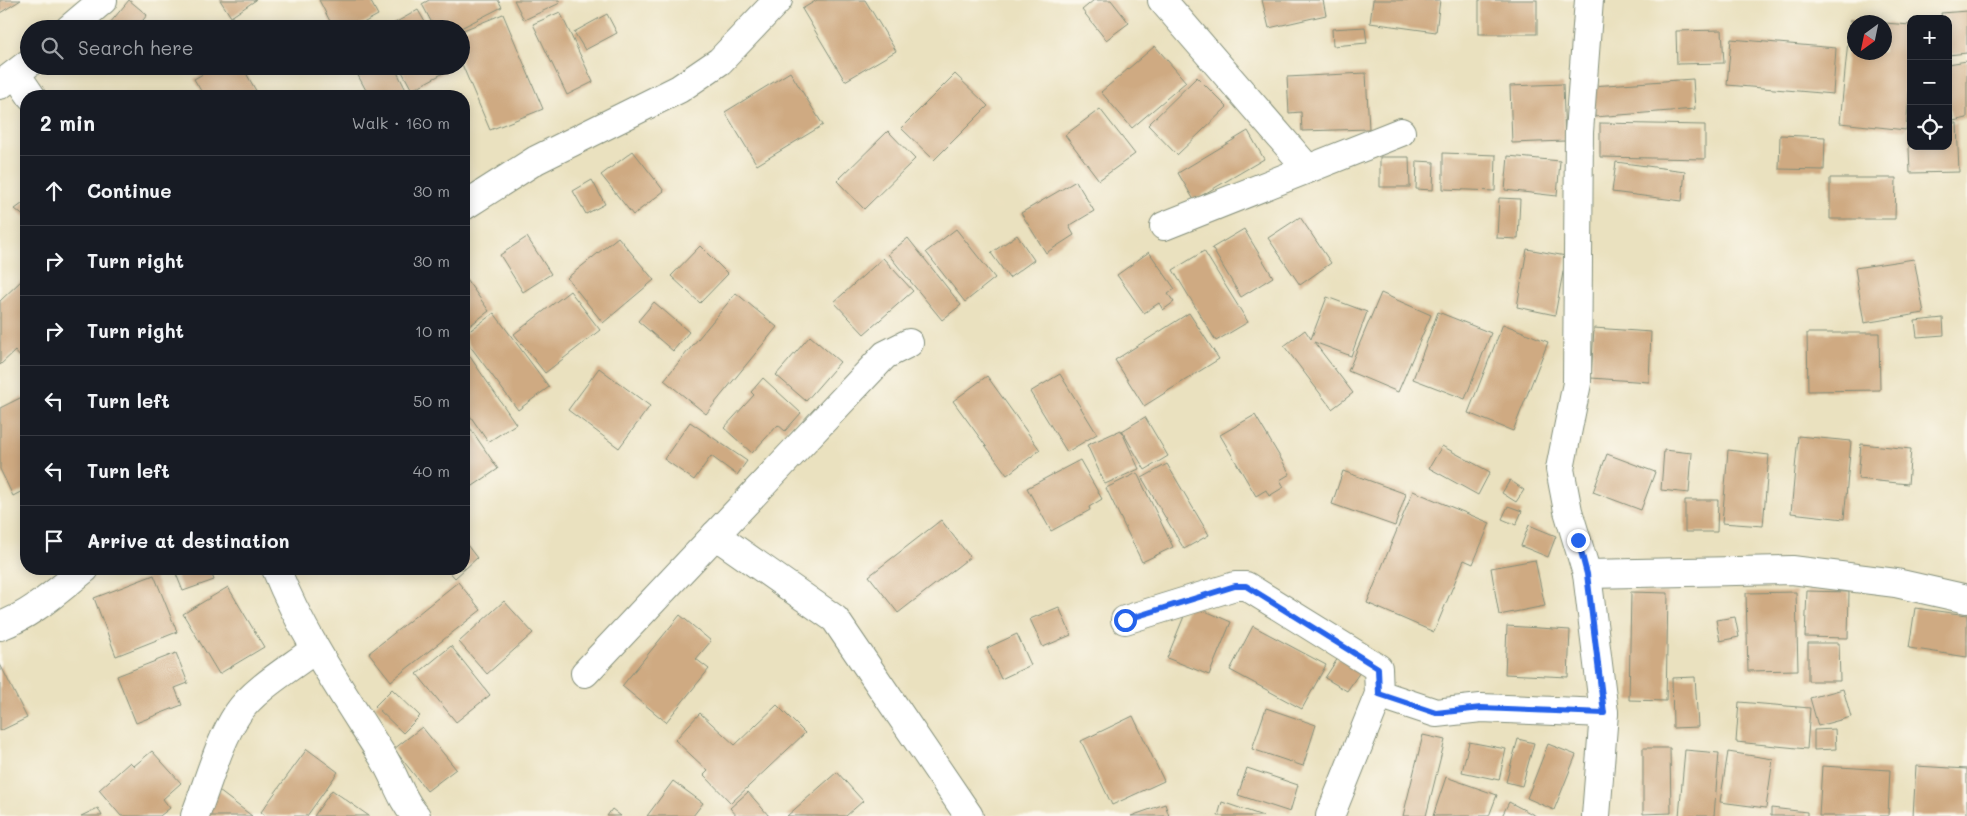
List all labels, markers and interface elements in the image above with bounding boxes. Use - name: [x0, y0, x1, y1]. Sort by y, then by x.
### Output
- north arrow: [1847, 15, 1892, 60]
- map controls: [1907, 15, 1952, 150]
- button: +: [1907, 15, 1952, 60]
- search box: [20, 20, 470, 75]
- icon: search: [38, 34, 66, 62]
- text: Search here: [78, 35, 194, 60]
- button: −: [1907, 60, 1952, 105]
- button: locate: [1907, 105, 1952, 150]
- text: 2 min: [40, 109, 95, 136]
- text: Walk · 160 m: [352, 112, 450, 133]
- icon: ahead: [40, 177, 68, 205]
- text: Continue: [87, 178, 172, 203]
- text: 30 m: [413, 180, 450, 201]
- icon: right: [40, 247, 68, 275]
- text: Turn right: [87, 248, 184, 273]
- text: 30 m: [413, 250, 450, 271]
- icon: right: [40, 317, 68, 345]
- text: Turn right: [87, 318, 184, 343]
- text: 10 m: [415, 320, 450, 341]
- icon: left: [40, 387, 68, 415]
- text: Turn left: [87, 388, 170, 413]
- text: 50 m: [413, 390, 450, 411]
- icon: left: [40, 457, 68, 485]
- text: Turn left: [87, 458, 170, 483]
- text: 40 m: [413, 460, 450, 481]
- icon: arrive: [40, 527, 68, 555]
- text: Arrive at destination: [87, 528, 290, 553]
- route end: [1567, 529, 1590, 552]
- route start: [1114, 609, 1137, 632]

